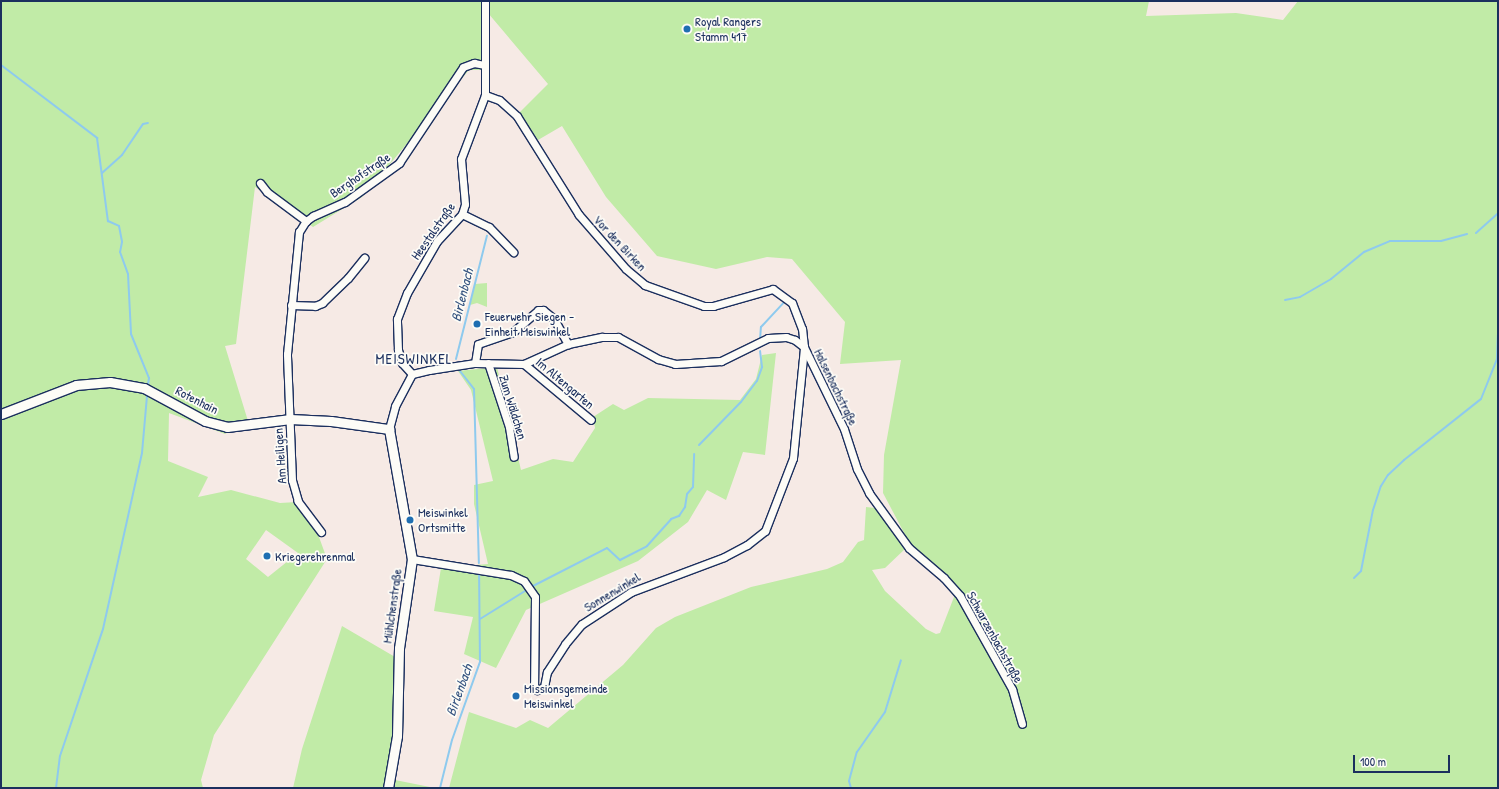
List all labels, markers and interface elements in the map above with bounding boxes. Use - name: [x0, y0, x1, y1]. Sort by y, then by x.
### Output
- place label: Royal Rangers Stamm 417: [695, 14, 761, 45]
- marker: Royal Rangers Stamm 417: [682, 24, 692, 34]
- street label: Berghofstraße: [327, 149, 393, 201]
- street label: Heestalstraße: [408, 199, 458, 263]
- street label: Vor den Birken: [590, 212, 650, 274]
- water label: Birlenbach: [447, 267, 477, 323]
- place label: Feuerwehr Siegen - Einheit Meiswinkel: [485, 309, 574, 340]
- marker: Feuerwehr Siegen - Einheit Meiswinkel: [472, 319, 482, 329]
- street label: Halsenbachstraße: [811, 346, 861, 428]
- district label: MEISWINKEL: [376, 350, 452, 368]
- street label: Im Altengarten: [533, 354, 597, 412]
- street label: Zum Wäldchen: [496, 373, 530, 441]
- street label: Rotenhain: [173, 383, 221, 417]
- street label: Am Heiligen: [270, 428, 290, 484]
- place label: Meiswinkel Ortsmitte: [418, 505, 468, 536]
- marker: Meiswinkel Ortsmitte: [405, 515, 415, 525]
- place label: Kriegerehrenmal: [275, 548, 355, 564]
- marker: Kriegerehrenmal: [262, 551, 272, 561]
- street label: Mühlchenstraße: [379, 568, 405, 644]
- street label: Sonnenwinkel: [581, 569, 643, 615]
- street label: Schwarzenbachstraße: [964, 589, 1026, 685]
- water label: Birlenbach: [442, 662, 476, 718]
- place label: Missionsgemeinde Meiswinkel: [524, 681, 608, 712]
- marker: Missionsgemeinde Meiswinkel: [511, 691, 521, 701]
- scale bar: [1355, 747, 1452, 773]
- text: 100 m: [1360, 753, 1386, 770]

